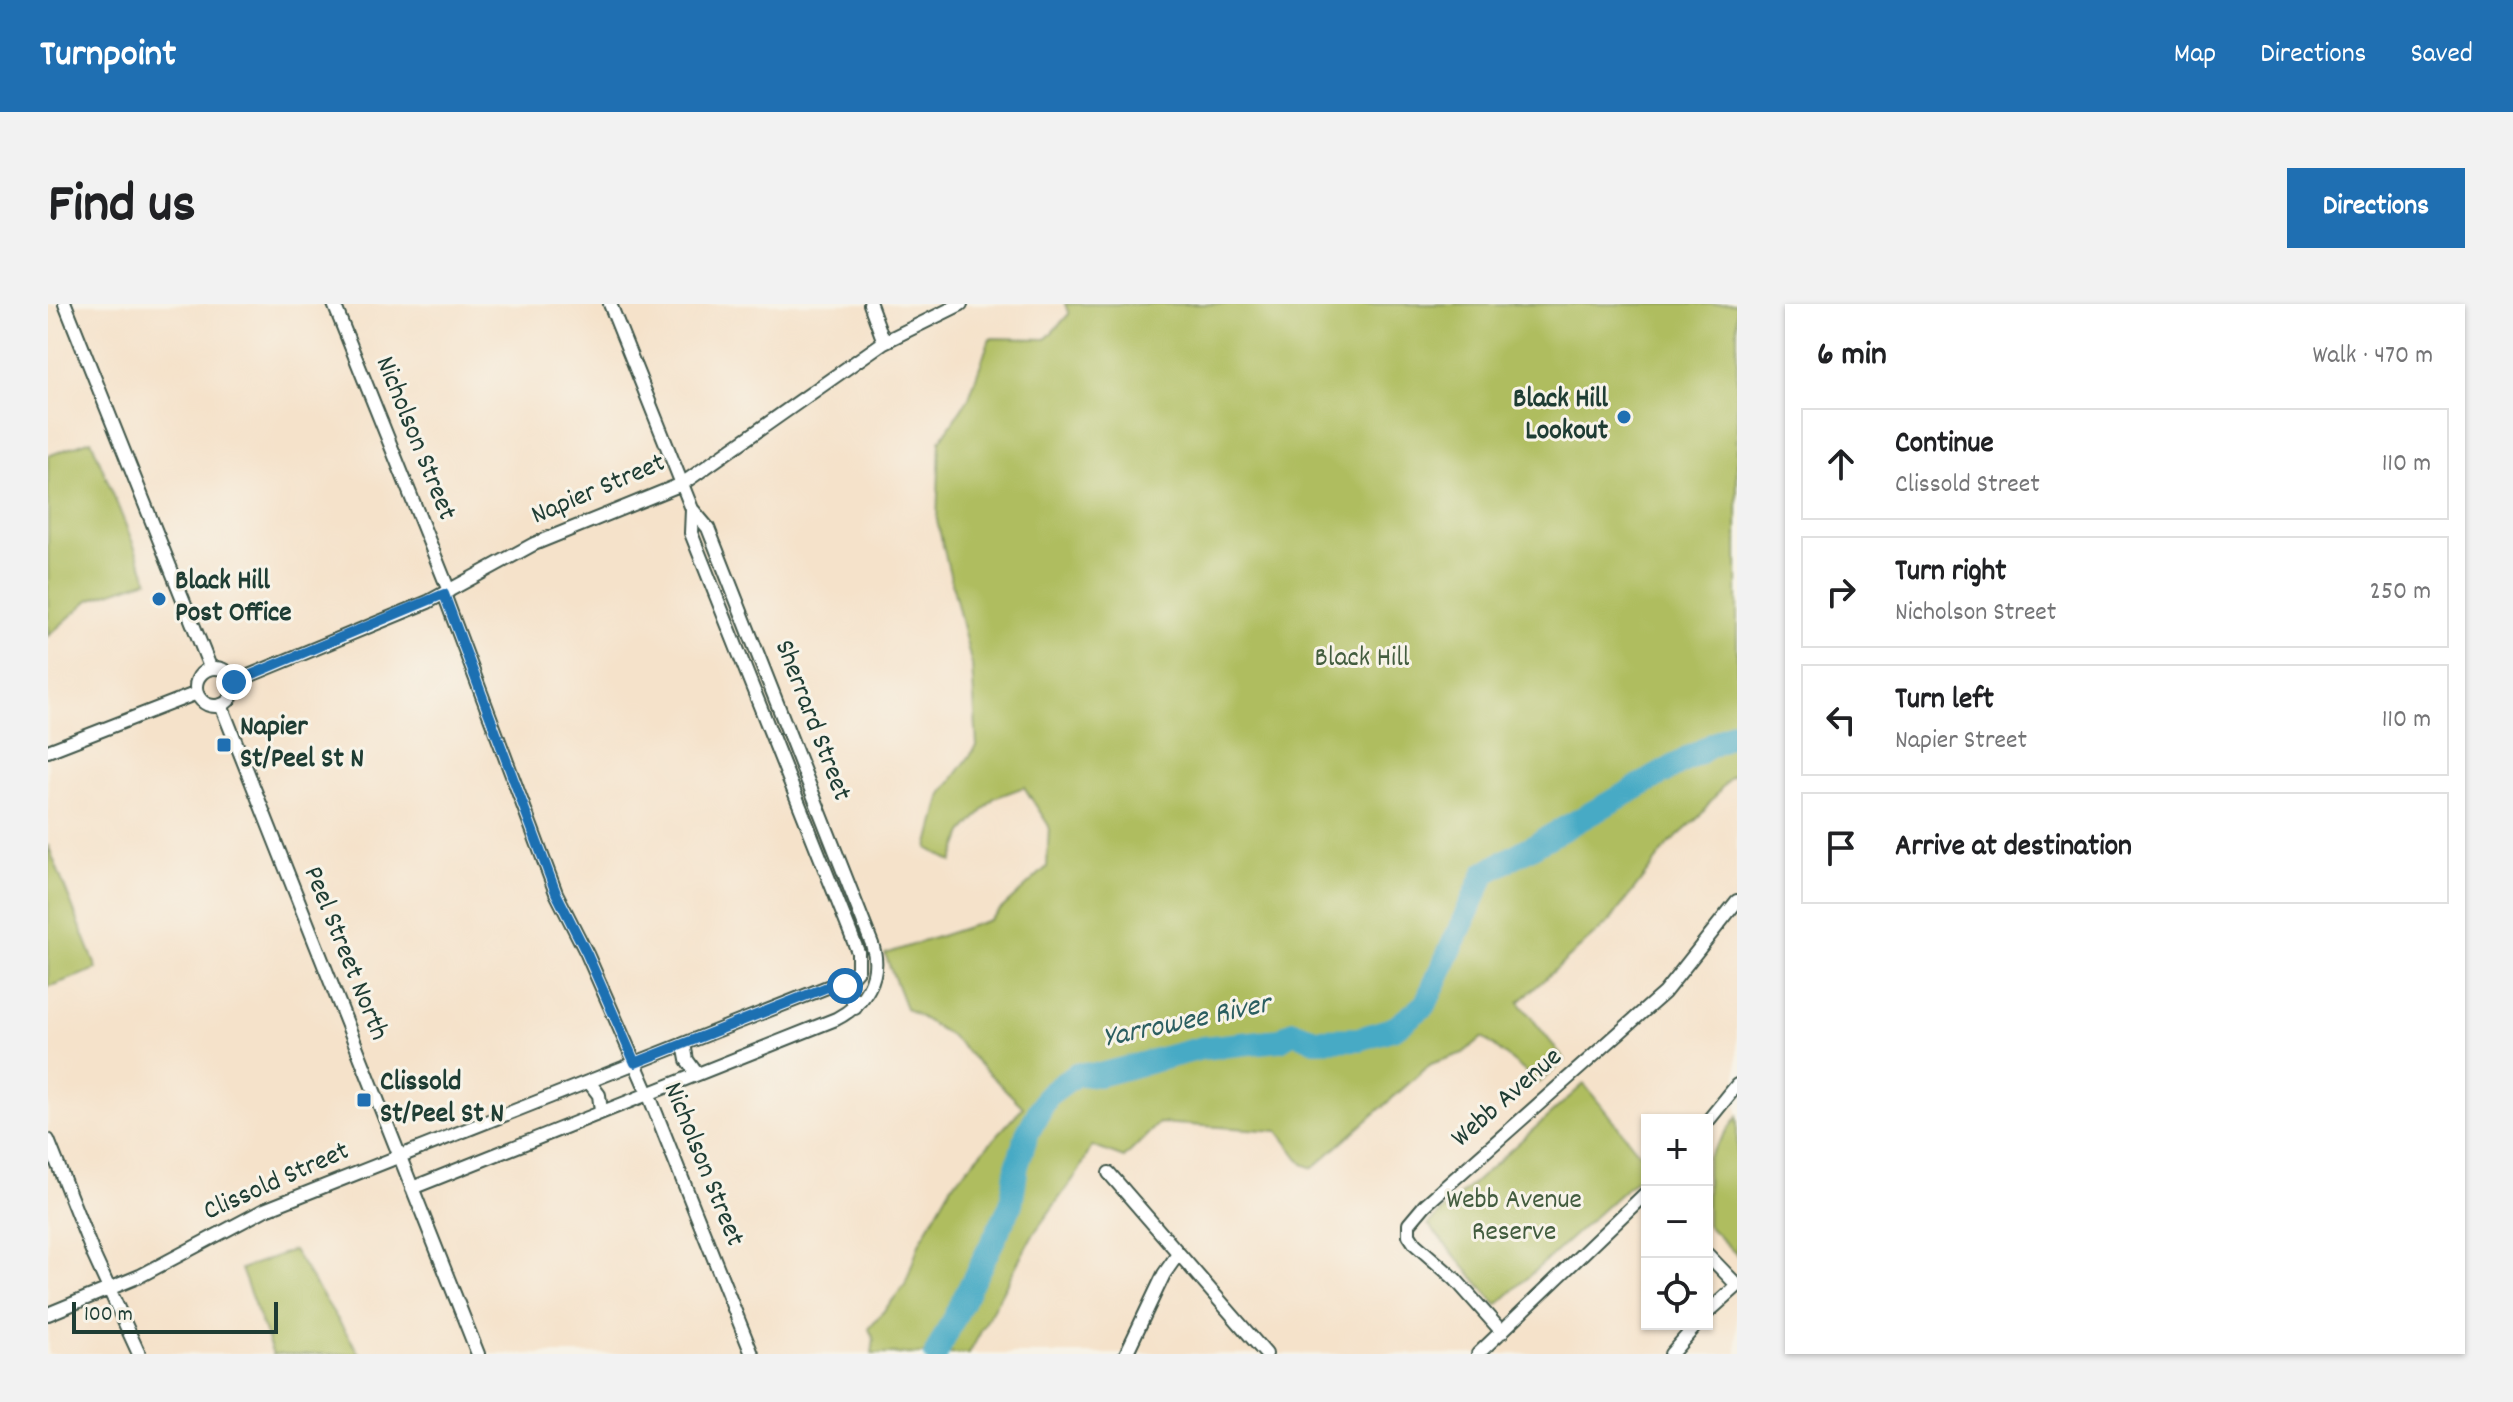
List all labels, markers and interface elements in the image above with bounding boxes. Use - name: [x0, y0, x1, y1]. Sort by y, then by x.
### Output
- text: Turnpoint: [40, 29, 176, 84]
- text: Map: [2174, 36, 2216, 76]
- text: Directions: [2260, 36, 2366, 76]
- text: Saved: [2410, 36, 2473, 76]
- text: Find us: [48, 168, 196, 248]
- button: Directions: [2287, 168, 2465, 248]
- text: 6 min: [1817, 332, 1887, 381]
- text: Walk · 470 m: [2312, 338, 2433, 375]
- street label: Nicholson Street: [363, 351, 465, 527]
- place label: Black Hill Lookout: [1513, 381, 1609, 453]
- marker: Black Hill Lookout: [1615, 408, 1633, 426]
- text: Continue: [1895, 424, 1994, 467]
- icon: ahead: [1819, 442, 1863, 486]
- street label: Napier Street: [526, 445, 672, 537]
- text: 110 m: [2382, 446, 2431, 483]
- text: Clissold Street: [1895, 467, 2040, 504]
- text: Turn right: [1895, 552, 2006, 595]
- place label: Black Hill Post Office: [175, 563, 292, 635]
- icon: right: [1819, 570, 1863, 614]
- text: 250 m: [2370, 574, 2431, 611]
- marker: Black Hill Post Office: [150, 590, 168, 608]
- text: Nicholson Street: [1895, 595, 2056, 632]
- street label: Sherrard Street: [762, 635, 860, 807]
- park label: Black Hill: [1314, 640, 1410, 680]
- route end: [216, 664, 252, 700]
- text: Turn left: [1895, 680, 1994, 723]
- icon: left: [1819, 698, 1863, 742]
- text: 110 m: [2382, 702, 2431, 739]
- place label: Napier St/Peel St N: [240, 709, 364, 781]
- text: Napier Street: [1895, 723, 2027, 760]
- marker: Napier St/Peel St N: [215, 736, 233, 754]
- icon: arrive: [1819, 826, 1863, 870]
- text: Arrive at destination: [1895, 827, 2132, 870]
- street label: Peel Street North: [291, 861, 397, 1047]
- route start: [827, 968, 863, 1004]
- water label: Yarrowee River: [1099, 984, 1278, 1062]
- street label: Webb Avenue: [1444, 1039, 1572, 1159]
- place label: Clissold St/Peel St N: [380, 1064, 504, 1136]
- street label: Nicholson Street: [651, 1077, 753, 1253]
- marker: Clissold St/Peel St N: [355, 1091, 373, 1109]
- map controls: [1641, 1114, 1713, 1330]
- button: +: [1641, 1114, 1713, 1186]
- street label: Clissold Street: [198, 1133, 356, 1233]
- park label: Webb Avenue Reserve: [1446, 1182, 1582, 1254]
- button: −: [1641, 1186, 1713, 1258]
- button: locate: [1641, 1258, 1713, 1330]
- scale bar: [72, 1298, 278, 1334]
- text: 100 m: [84, 1300, 133, 1331]

